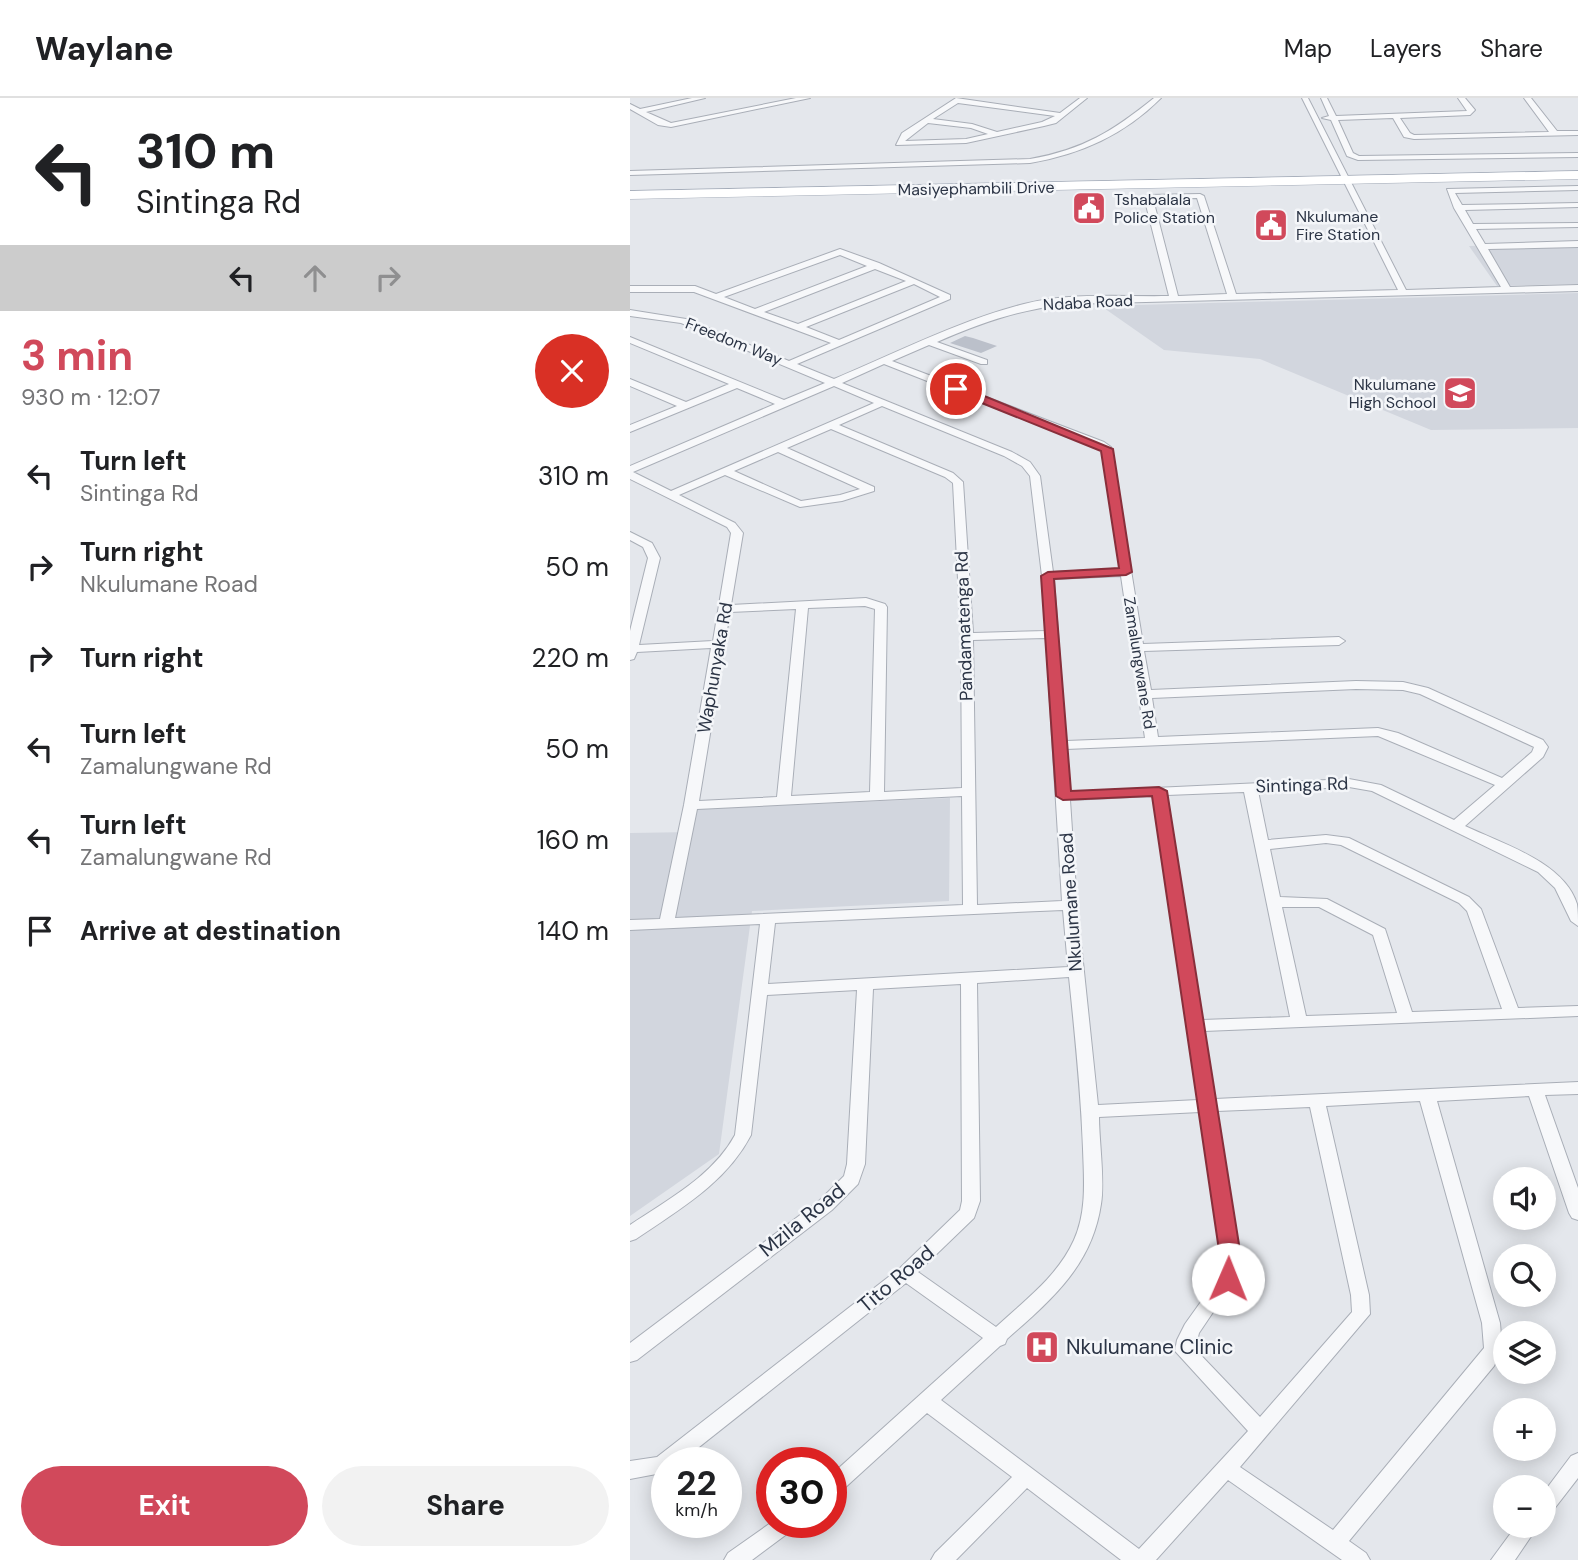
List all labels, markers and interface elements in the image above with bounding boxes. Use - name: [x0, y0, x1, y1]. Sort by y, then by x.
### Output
- text: Waylane: [35, 27, 174, 70]
- text: Map: [1284, 33, 1332, 64]
- text: Layers: [1370, 33, 1442, 64]
- text: Share: [1480, 33, 1543, 64]
- text: 310 m: [136, 119, 275, 183]
- icon: left: [21, 126, 112, 217]
- street label: Masiyephambili Drive: [897, 177, 1055, 200]
- text: Sintinga Rd: [136, 181, 301, 223]
- public building icon: Tshabalala Police Station: [1070, 189, 1108, 227]
- place label: Tshabalala Police Station: [1114, 189, 1215, 228]
- public building icon: Nkulumane Fire Station: [1252, 206, 1290, 244]
- place label: Nkulumane Fire Station: [1296, 206, 1380, 245]
- icon: left: [223, 259, 261, 297]
- icon: ahead: [296, 259, 334, 297]
- icon: right: [369, 259, 407, 297]
- street label: Ndaba Road: [1043, 290, 1134, 315]
- street label: Freedom Way: [682, 313, 785, 370]
- text: 3 min: [21, 328, 133, 383]
- button: close: [535, 334, 609, 408]
- pin: [926, 359, 986, 419]
- icon: arrive: [937, 370, 975, 408]
- place label: Nkulumane High School: [1349, 374, 1436, 413]
- school or university icon: Nkulumane High School: [1441, 374, 1479, 412]
- text: 930 m · 12:07: [21, 382, 161, 412]
- text: Turn left: [80, 444, 187, 478]
- icon: left: [21, 457, 59, 495]
- text: 310 m: [538, 459, 609, 493]
- text: Sintinga Rd: [80, 478, 199, 508]
- text: Turn right: [80, 535, 204, 569]
- icon: right: [21, 548, 59, 586]
- text: 50 m: [545, 550, 609, 584]
- street label: Pandamatenga Rd: [949, 551, 979, 701]
- text: Nkulumane Road: [80, 569, 258, 599]
- street label: Zamalungwane Rd: [1119, 596, 1160, 731]
- street label: Waphunyaka Rd: [692, 601, 738, 735]
- icon: right: [21, 639, 59, 677]
- text: Turn right: [80, 641, 204, 675]
- text: 220 m: [531, 641, 609, 675]
- text: Turn left: [80, 717, 187, 751]
- icon: left: [21, 730, 59, 768]
- text: 50 m: [545, 732, 609, 766]
- text: Zamalungwane Rd: [80, 751, 272, 781]
- street label: Sintinga Rd: [1255, 771, 1349, 799]
- text: Turn left: [80, 808, 187, 842]
- icon: left: [21, 821, 59, 859]
- text: 160 m: [537, 823, 609, 857]
- street label: Nkulumane Road: [1054, 832, 1088, 972]
- text: Zamalungwane Rd: [80, 842, 272, 872]
- icon: arrive: [21, 912, 59, 950]
- text: Arrive at destination: [80, 914, 341, 948]
- text: 140 m: [537, 914, 609, 948]
- map controls: [1493, 1167, 1556, 1538]
- button: sound: [1493, 1167, 1556, 1230]
- street label: Mzila Road: [753, 1177, 851, 1263]
- street label: Tito Road: [852, 1239, 940, 1319]
- position arrow: [1191, 1242, 1265, 1316]
- button: search: [1493, 1244, 1556, 1307]
- button: layers: [1493, 1321, 1556, 1384]
- hospital icon: Nkulumane Clinic: [1023, 1328, 1061, 1366]
- place label: Nkulumane Clinic: [1066, 1333, 1233, 1361]
- button: +: [1493, 1398, 1556, 1461]
- speed limit sign: 30: [756, 1447, 847, 1538]
- text: 22: [676, 1460, 717, 1506]
- button: Exit: [21, 1466, 308, 1546]
- button: Share: [322, 1466, 609, 1546]
- button: −: [1493, 1475, 1556, 1538]
- text: km/h: [675, 1498, 718, 1522]

